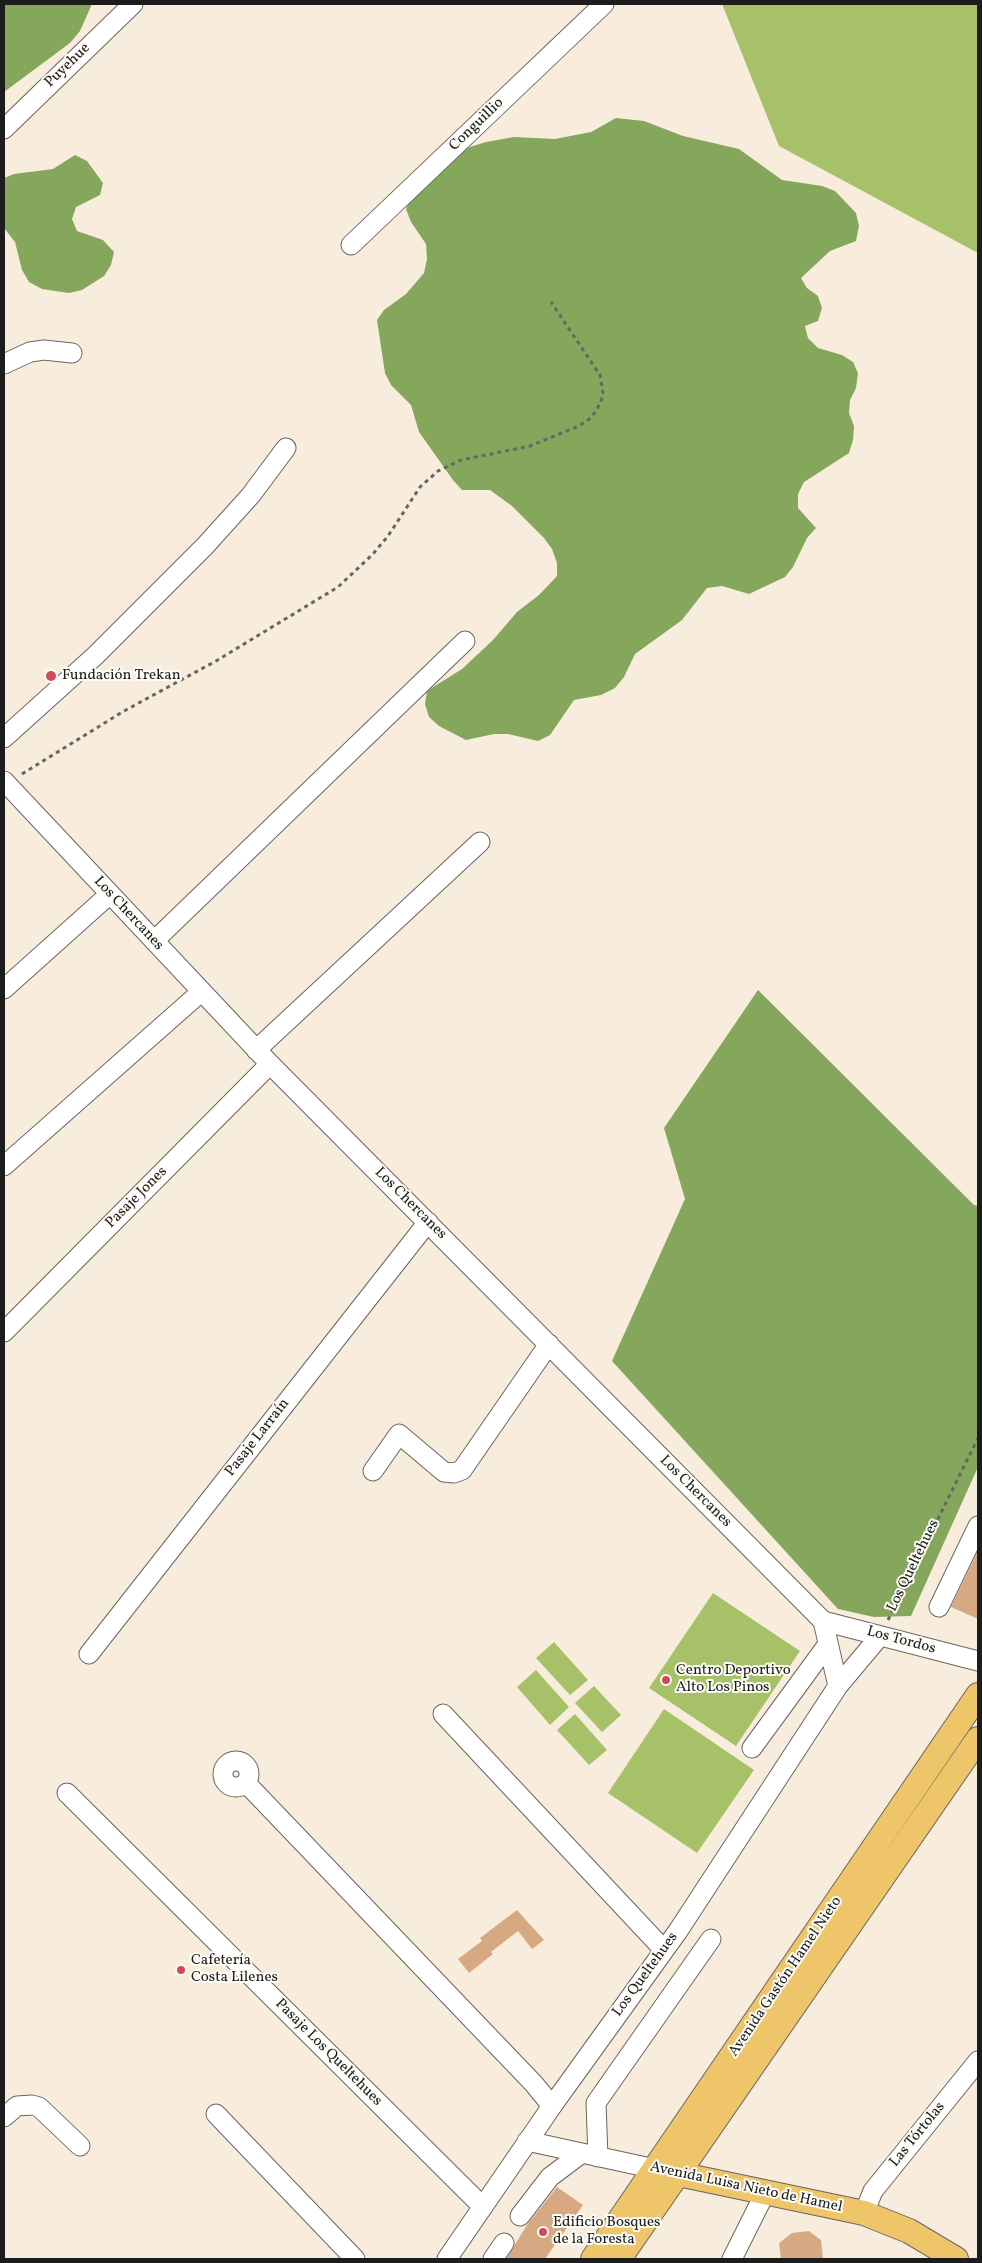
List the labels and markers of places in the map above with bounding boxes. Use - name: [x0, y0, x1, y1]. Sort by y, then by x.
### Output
- place label: Fundación Trekan: [62, 667, 181, 685]
- marker: Fundación Trekan: [44, 669, 58, 683]
- place label: Centro Deportivo Alto Los Pinos: [676, 1662, 791, 1697]
- marker: Centro Deportivo Alto Los Pinos: [660, 1674, 672, 1686]
- place label: Cafetería Costa Lilenes: [191, 1952, 278, 1987]
- marker: Cafetería Costa Lilenes: [175, 1964, 187, 1976]
- place label: Edificio Bosques de la Foresta: [553, 2214, 661, 2249]
- marker: Edificio Bosques de la Foresta: [537, 2226, 549, 2238]

